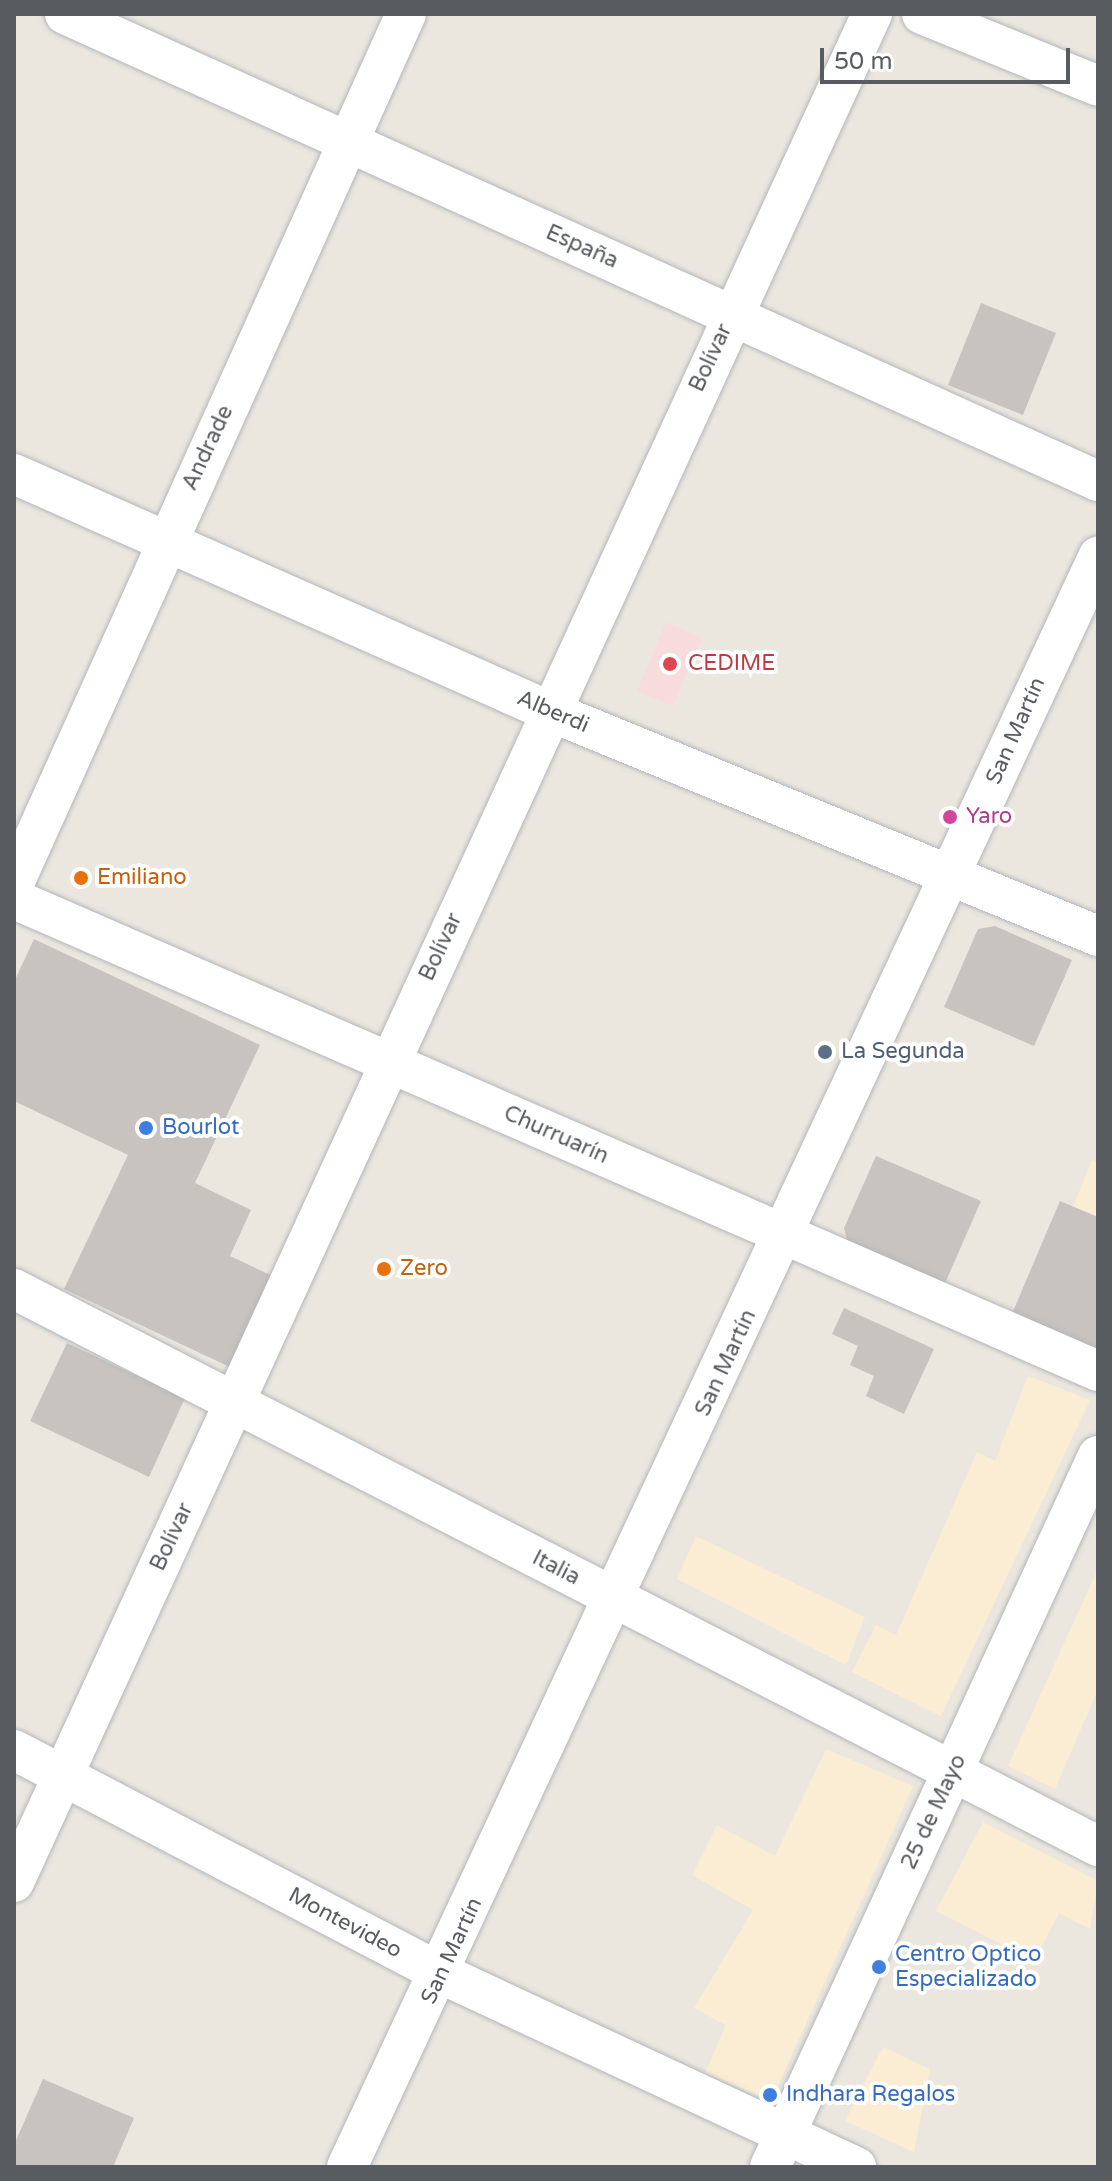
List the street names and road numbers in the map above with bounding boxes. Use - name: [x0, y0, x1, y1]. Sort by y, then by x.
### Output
- street label: España: [542, 219, 622, 275]
- street label: Bolívar: [684, 320, 738, 396]
- street label: Andrade: [177, 401, 239, 495]
- street label: San Martín: [981, 673, 1051, 789]
- street label: Alberdi: [513, 685, 593, 739]
- street label: Bolívar: [414, 909, 468, 985]
- street label: Churruarín: [500, 1100, 612, 1170]
- street label: San Martín: [690, 1306, 762, 1420]
- street label: Bolívar: [145, 1499, 199, 1575]
- street label: Italia: [528, 1545, 584, 1591]
- street label: 25 de Mayo: [896, 1750, 972, 1874]
- street label: Montevideo: [284, 1882, 406, 1964]
- street label: San Martín: [416, 1894, 488, 2008]

